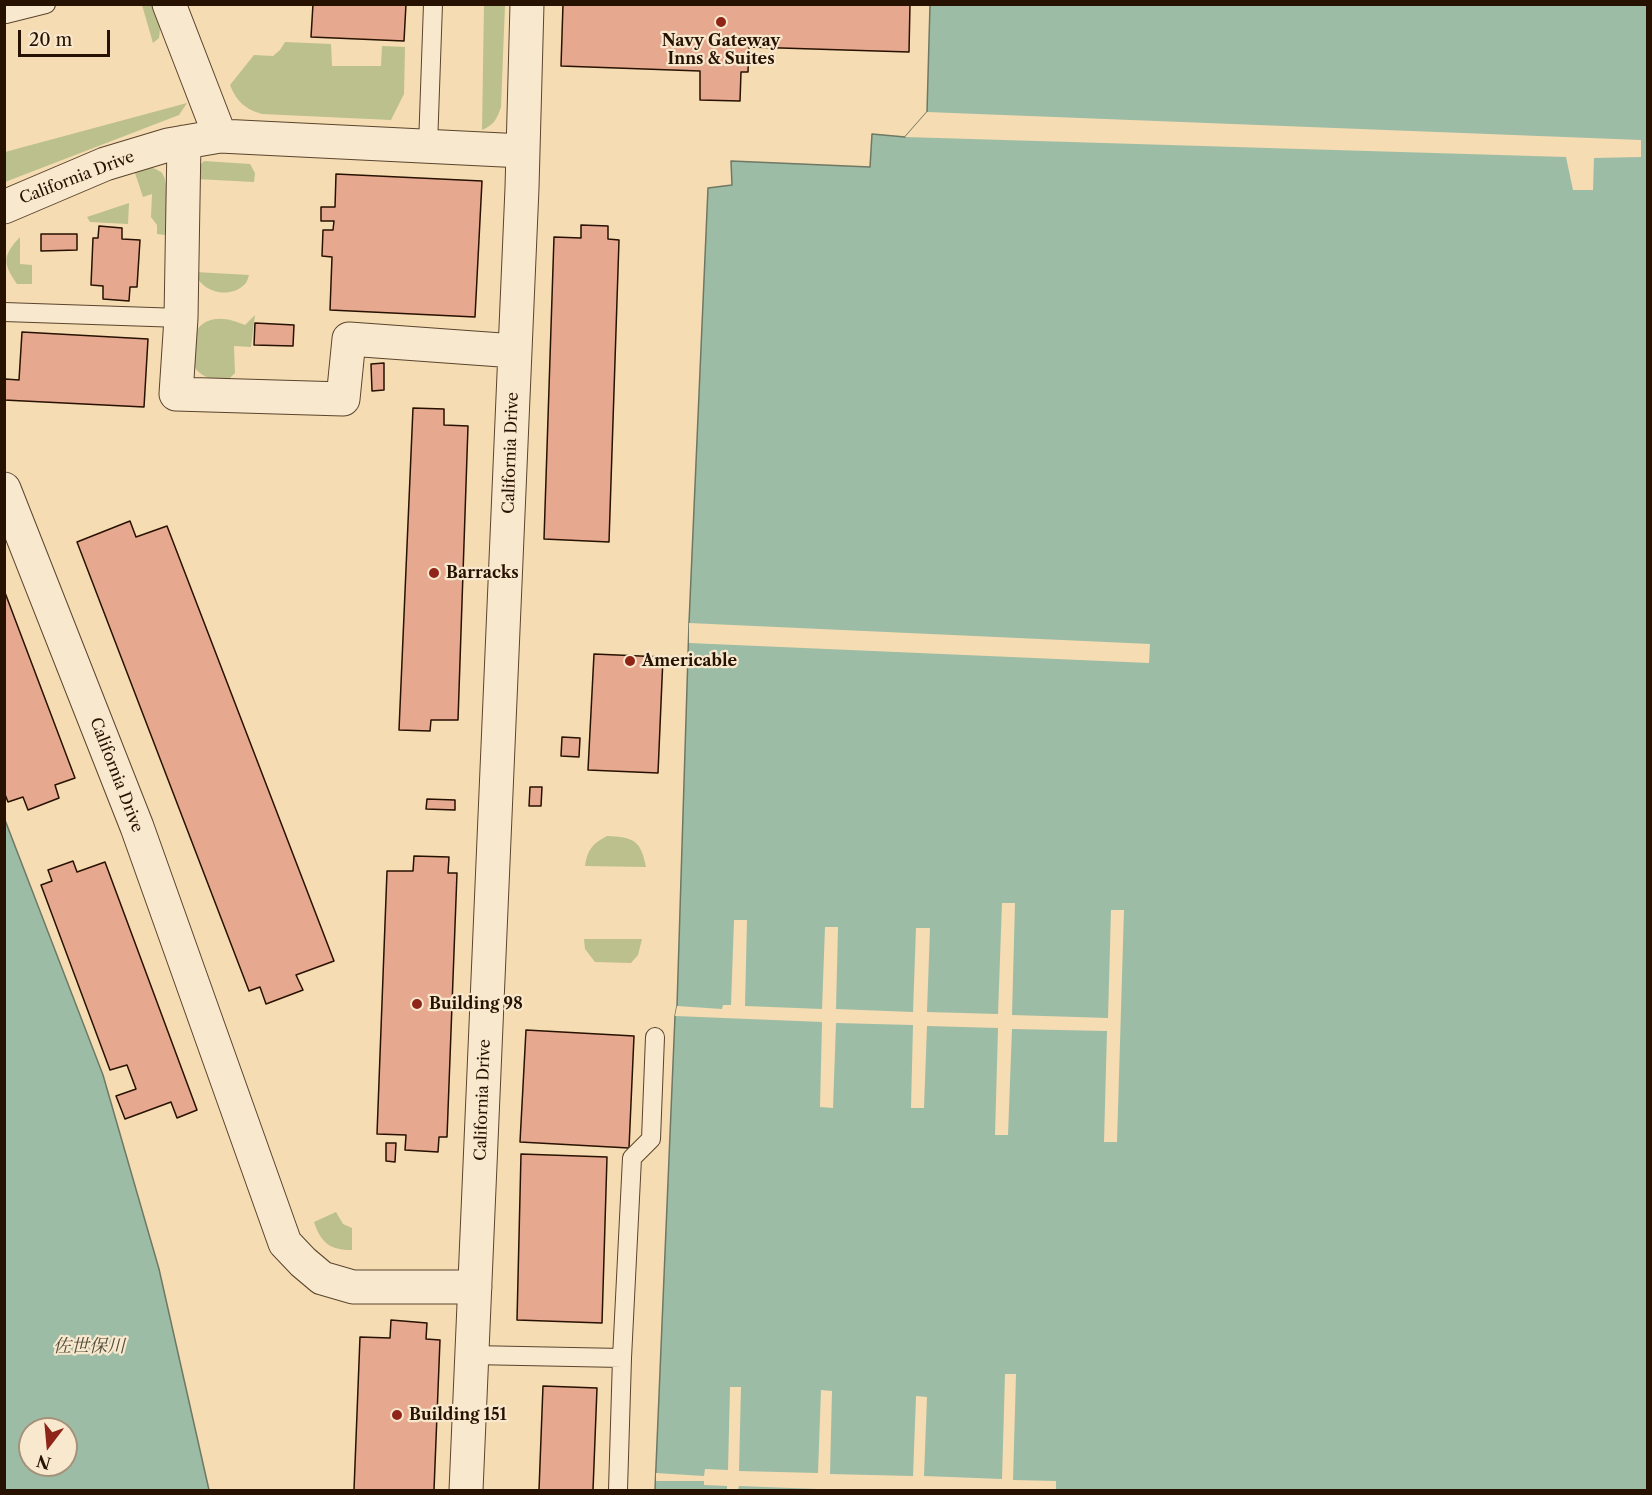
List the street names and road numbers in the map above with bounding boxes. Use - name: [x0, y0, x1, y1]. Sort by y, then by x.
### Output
- street label: California Drive: [17, 147, 137, 209]
- street label: California Drive: [499, 392, 523, 514]
- street label: California Drive: [85, 715, 147, 835]
- street label: California Drive: [471, 1039, 495, 1161]

